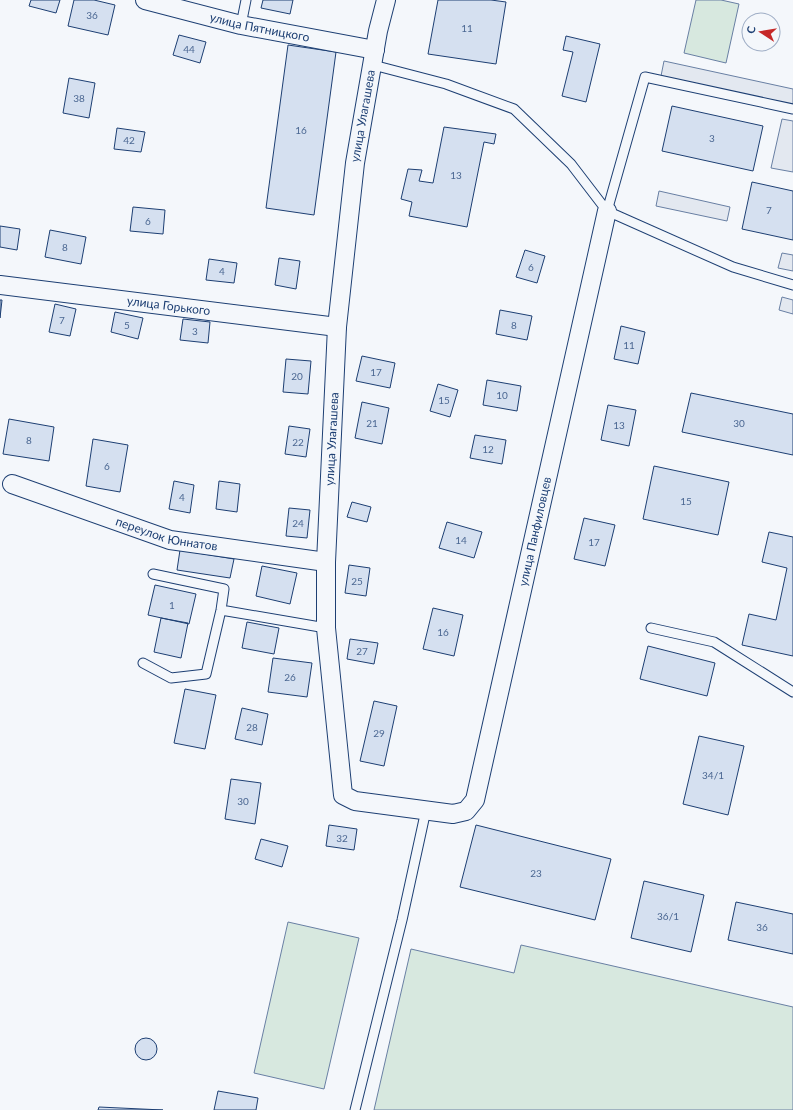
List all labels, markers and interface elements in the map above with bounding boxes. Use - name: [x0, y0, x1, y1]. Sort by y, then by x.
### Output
- house number: 36: [86, 9, 98, 21]
- street label: улица Пятницкого: [208, 9, 311, 45]
- north arrow: [741, 12, 781, 52]
- house number: 11: [461, 22, 473, 34]
- text: С: [744, 24, 758, 35]
- house number: 44: [183, 43, 195, 55]
- street label: улица Улагашева: [347, 68, 378, 163]
- house number: 38: [73, 92, 85, 104]
- house number: 16: [295, 124, 307, 136]
- house number: 3: [709, 132, 715, 144]
- house number: 42: [123, 134, 135, 146]
- house number: 13: [450, 169, 462, 181]
- house number: 7: [766, 204, 772, 216]
- house number: 6: [145, 215, 151, 227]
- house number: 8: [62, 241, 68, 253]
- house number: 6: [528, 261, 534, 273]
- house number: 4: [219, 265, 225, 277]
- street label: улица Горького: [126, 293, 211, 318]
- house number: 7: [59, 314, 65, 326]
- house number: 5: [124, 319, 130, 331]
- house number: 8: [511, 319, 517, 331]
- house number: 3: [192, 325, 198, 337]
- house number: 11: [623, 339, 635, 351]
- house number: 17: [370, 366, 382, 378]
- house number: 20: [291, 370, 303, 382]
- house number: 10: [496, 389, 508, 401]
- street label: улица Улагашева: [322, 392, 341, 486]
- house number: 15: [438, 394, 450, 406]
- house number: 21: [366, 417, 378, 429]
- house number: 30: [733, 417, 745, 429]
- house number: 13: [613, 419, 625, 431]
- house number: 8: [26, 434, 32, 446]
- house number: 22: [292, 436, 304, 448]
- house number: 12: [482, 443, 494, 455]
- house number: 6: [104, 460, 110, 472]
- street label: улица Панфиловцев: [515, 475, 554, 588]
- house number: 4: [179, 491, 185, 503]
- house number: 15: [680, 495, 692, 507]
- street label: переулок Юннатов: [114, 513, 219, 554]
- house number: 24: [292, 517, 304, 529]
- house number: 14: [455, 534, 467, 546]
- house number: 17: [588, 536, 600, 548]
- house number: 25: [351, 575, 363, 587]
- house number: 1: [169, 599, 175, 611]
- house number: 16: [437, 626, 449, 638]
- house number: 27: [356, 645, 368, 657]
- house number: 26: [284, 671, 296, 683]
- house number: 28: [246, 721, 258, 733]
- house number: 29: [373, 727, 385, 739]
- house number: 34/1: [702, 769, 724, 781]
- house number: 30: [237, 795, 249, 807]
- house number: 32: [336, 832, 348, 844]
- house number: 23: [530, 867, 542, 879]
- house number: 36/1: [657, 910, 679, 922]
- house number: 36: [756, 921, 768, 933]

